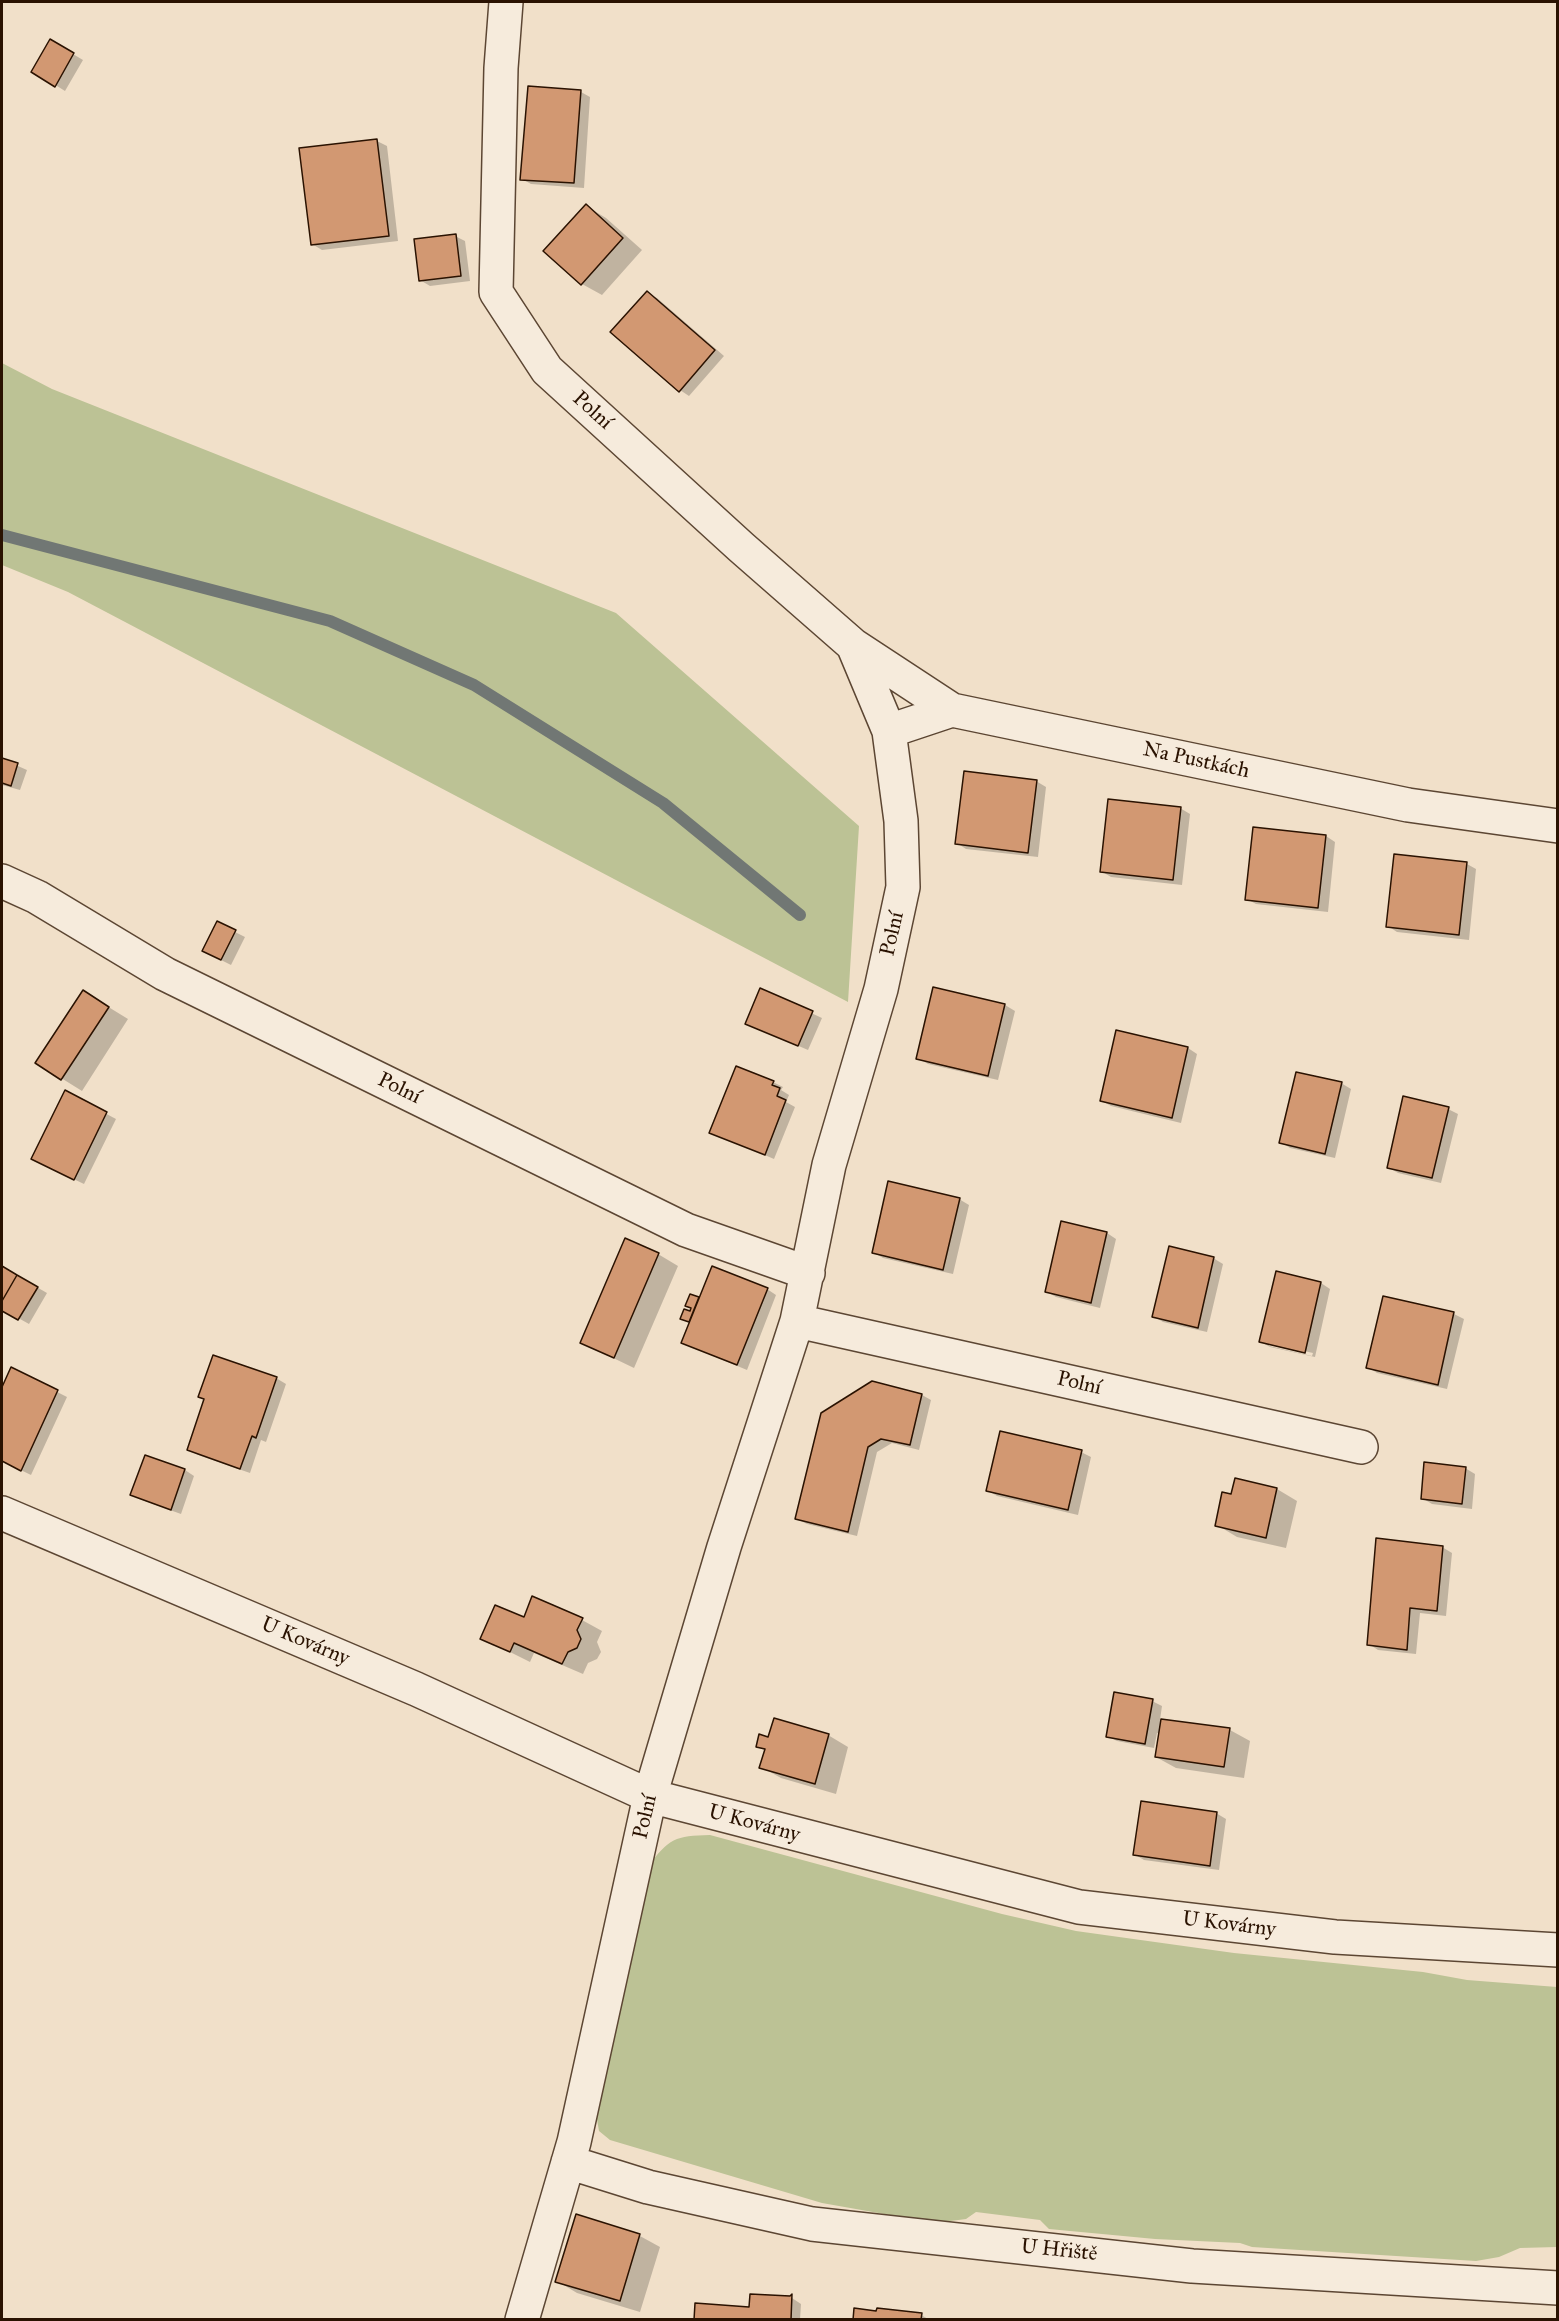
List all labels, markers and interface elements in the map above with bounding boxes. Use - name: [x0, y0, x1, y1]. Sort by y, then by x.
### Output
- street label: Polní: [567, 387, 617, 435]
- street label: Na Pustkách: [1140, 737, 1252, 785]
- street label: Polní: [876, 909, 910, 959]
- street label: Polní: [373, 1068, 425, 1110]
- street label: Polní: [1054, 1367, 1104, 1401]
- street label: U Kovárny: [257, 1612, 353, 1672]
- street label: Polní: [629, 1792, 663, 1842]
- street label: U Kovárny: [705, 1800, 803, 1848]
- street label: U Kovárny: [1181, 1907, 1277, 1943]
- street label: U Hřiště: [1020, 2234, 1098, 2268]

